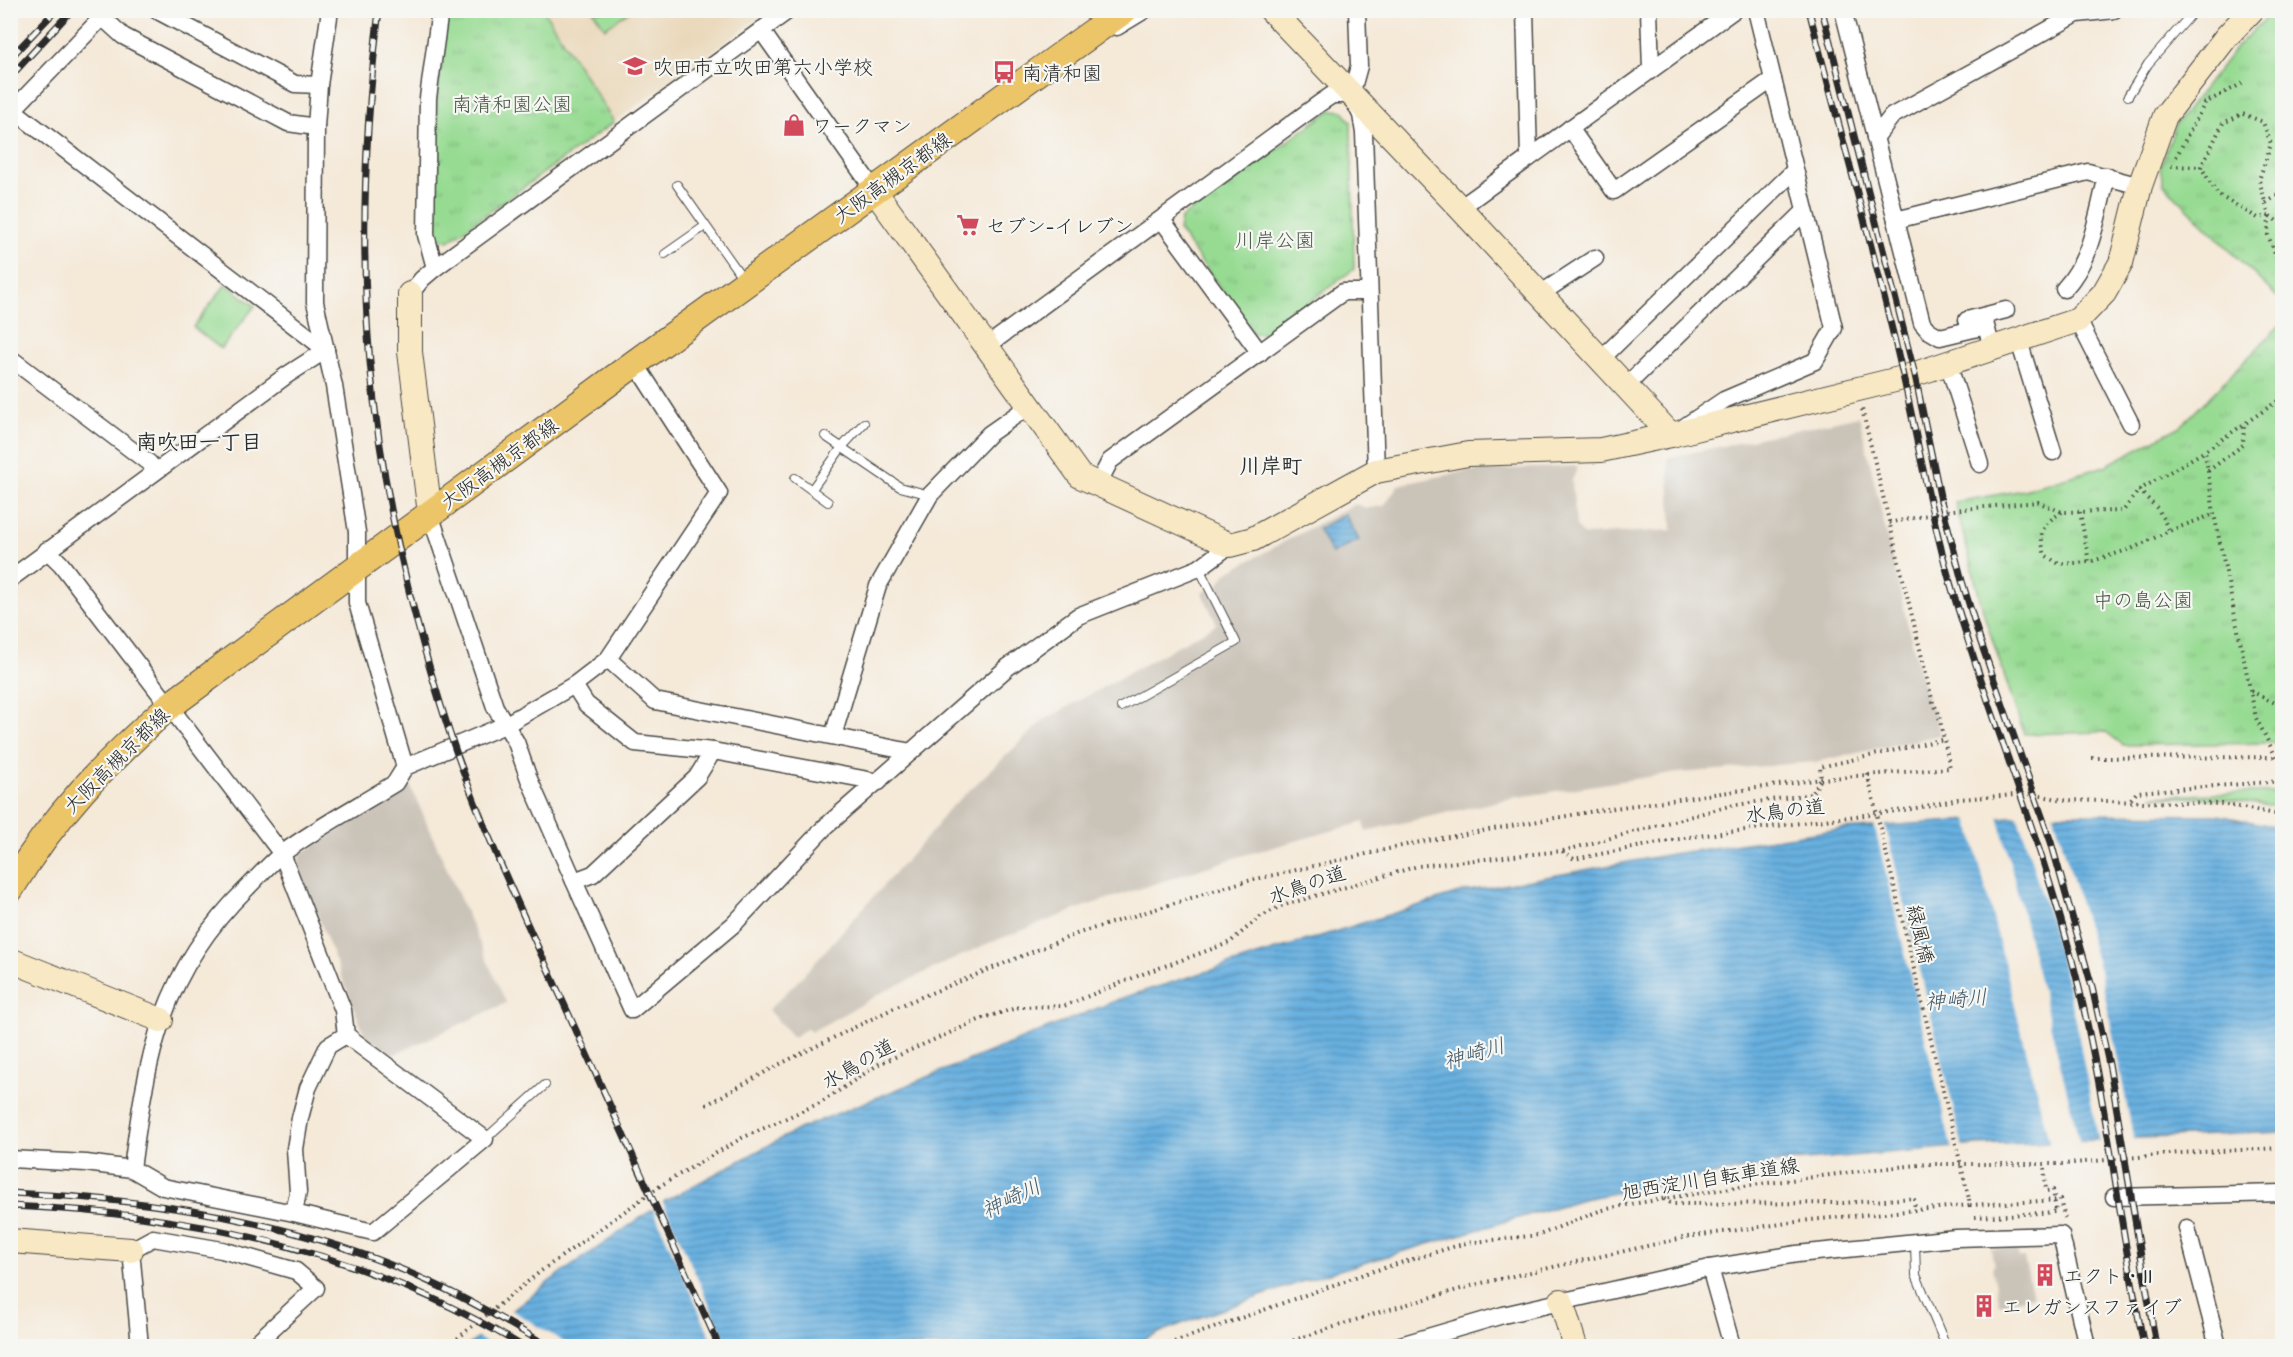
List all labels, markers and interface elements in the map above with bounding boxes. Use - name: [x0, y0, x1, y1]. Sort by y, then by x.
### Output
- school or university icon: 吹田市立吹田第六小学校: [622, 53, 648, 79]
- place label: 吹田市立吹田第六小学校: [653, 53, 873, 80]
- bus stop icon: 南清和園: [991, 59, 1017, 85]
- place label: 南清和園: [1022, 59, 1102, 86]
- park label: 南清和園公園: [452, 90, 572, 117]
- shop icon: ワークマン: [781, 112, 807, 138]
- place label: ワークマン: [812, 112, 912, 139]
- street label: 大阪高槻京都線: [827, 125, 957, 229]
- supermarket icon: セブン-イレブン: [955, 212, 981, 238]
- place label: セブン-イレブン: [986, 212, 1134, 239]
- park label: 川岸公園: [1235, 226, 1315, 253]
- street label: 大阪高槻京都線: [434, 411, 564, 515]
- district label: 南吹田一丁目: [136, 427, 262, 456]
- district label: 川岸町: [1240, 451, 1303, 480]
- park label: 中の島公園: [2093, 586, 2193, 613]
- street label: 大阪高槻京都線: [57, 701, 175, 819]
- street label: 水鳥の道: [1744, 792, 1826, 828]
- street label: 水鳥の道: [1265, 858, 1349, 910]
- street label: 緑風橋: [1901, 902, 1941, 966]
- water label: 神崎川: [1923, 982, 1989, 1016]
- water label: 神崎川: [1440, 1030, 1508, 1076]
- street label: 水鳥の道: [817, 1031, 899, 1095]
- street label: 旭西淀川自転車道線: [1619, 1151, 1801, 1205]
- water label: 神崎川: [976, 1171, 1046, 1225]
- building icon: エクト・II: [2032, 1262, 2058, 1288]
- place label: エクト・II: [2063, 1262, 2152, 1289]
- building icon: エレガンスファイブ: [1971, 1293, 1997, 1319]
- place label: エレガンスファイブ: [2002, 1293, 2182, 1320]

